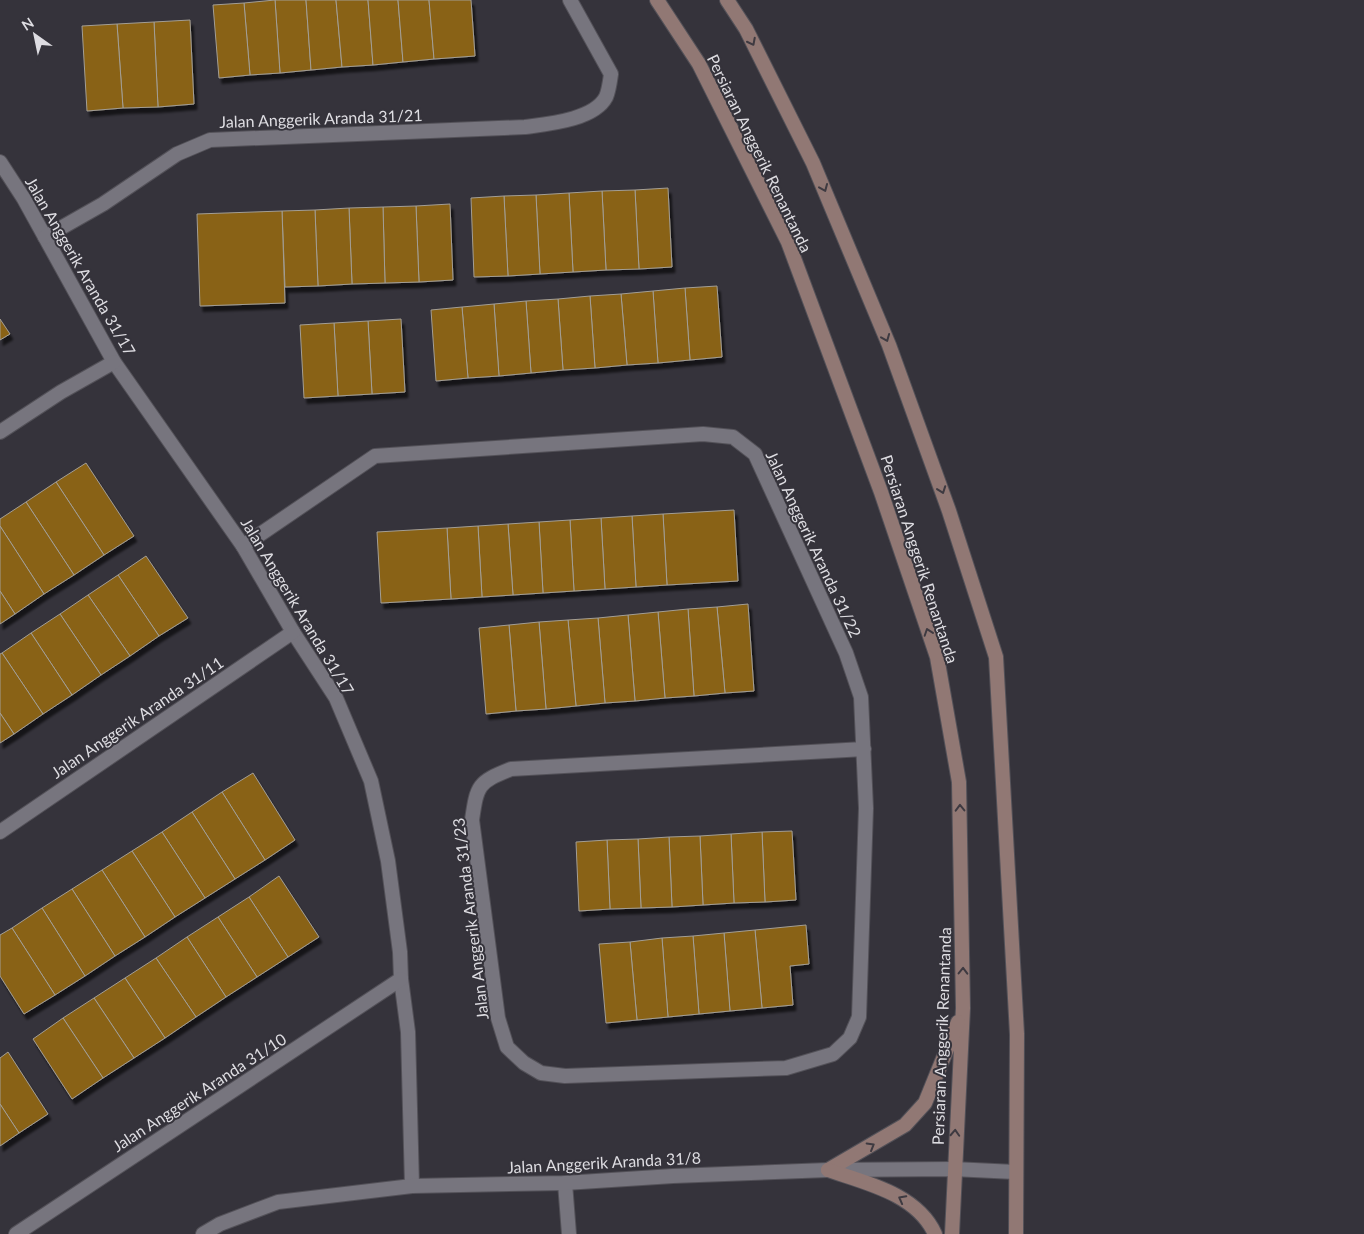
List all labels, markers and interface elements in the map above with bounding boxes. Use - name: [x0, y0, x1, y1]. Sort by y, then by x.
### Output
- north arrow: [10, 10, 60, 60]
- text: N: [18, 14, 37, 34]
- one-way arrow: [746, 37, 756, 46]
- street label: Persiaran Anggerik Renantanda: [704, 51, 816, 255]
- street label: Jalan Anggerik Aranda 31/21: [219, 105, 423, 131]
- street label: Jalan Anggerik Aranda 31/17: [22, 173, 140, 359]
- one-way arrow: [817, 183, 828, 192]
- one-way arrow: [880, 333, 891, 342]
- street label: Jalan Anggerik Aranda 31/22: [762, 448, 866, 640]
- street label: Persiaran Anggerik Renantanda: [877, 452, 963, 666]
- one-way arrow: [936, 486, 946, 494]
- street label: Jalan Anggerik Aranda 31/17: [237, 514, 359, 698]
- one-way arrow: [924, 628, 934, 636]
- street label: Jalan Anggerik Aranda 31/11: [47, 652, 227, 782]
- one-way arrow: [955, 804, 965, 812]
- street label: Jalan Anggerik Aranda 31/23: [448, 817, 492, 1021]
- street label: Persiaran Anggerik Renantanda: [928, 927, 954, 1145]
- one-way arrow: [958, 966, 968, 974]
- street label: Jalan Anggerik Aranda 31/10: [109, 1029, 289, 1155]
- one-way arrow: [950, 1129, 961, 1137]
- one-way arrow: [865, 1142, 874, 1152]
- street label: Jalan Anggerik Aranda 31/8: [507, 1147, 701, 1177]
- one-way arrow: [898, 1195, 907, 1205]

